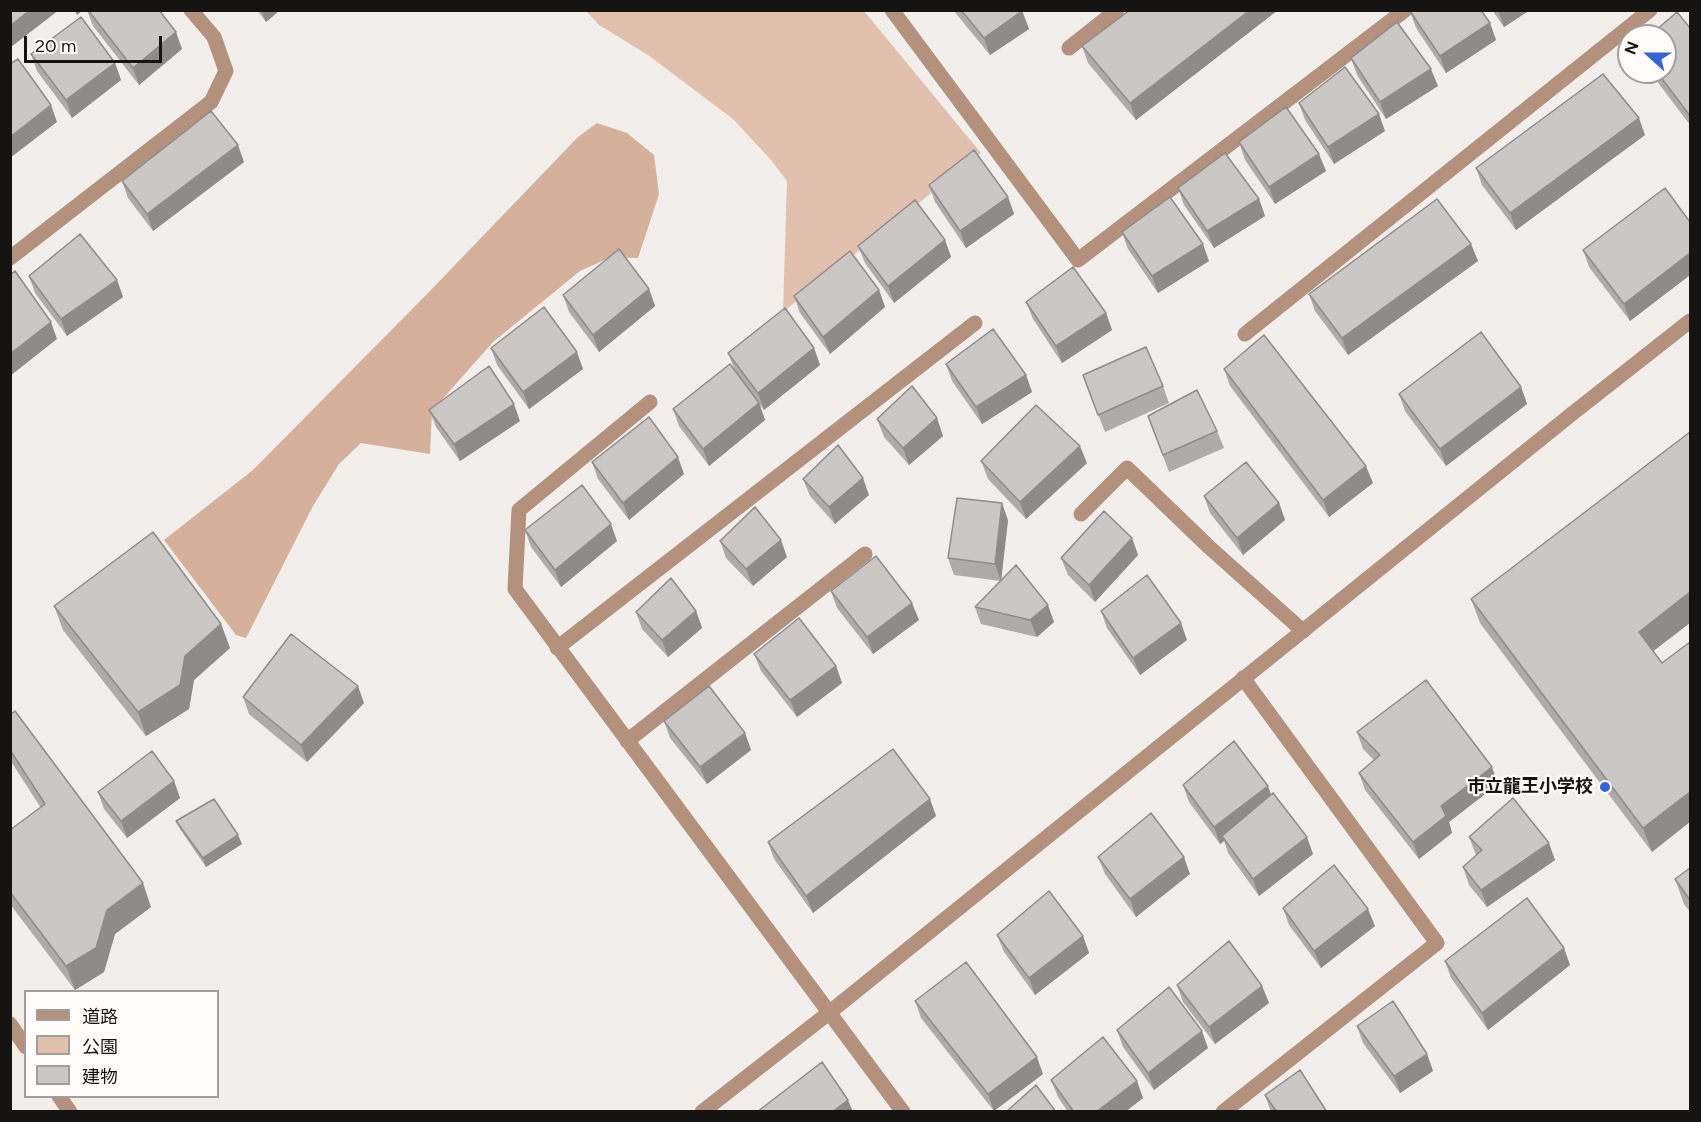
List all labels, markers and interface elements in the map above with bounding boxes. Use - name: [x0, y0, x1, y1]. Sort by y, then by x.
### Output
- scale bar: [27, 24, 165, 62]
- north arrow: [1617, 24, 1677, 84]
- text: 20 m: [35, 35, 76, 57]
- text: N: [1621, 39, 1643, 57]
- place label: 市立龍王小学校: [1467, 776, 1593, 798]
- marker: 市立龍王小学校: [1598, 780, 1612, 794]
- legend: [24, 990, 219, 1098]
- text: 道路: [82, 1006, 118, 1028]
- text: 公園: [82, 1036, 118, 1058]
- text: 建物: [82, 1066, 118, 1088]

